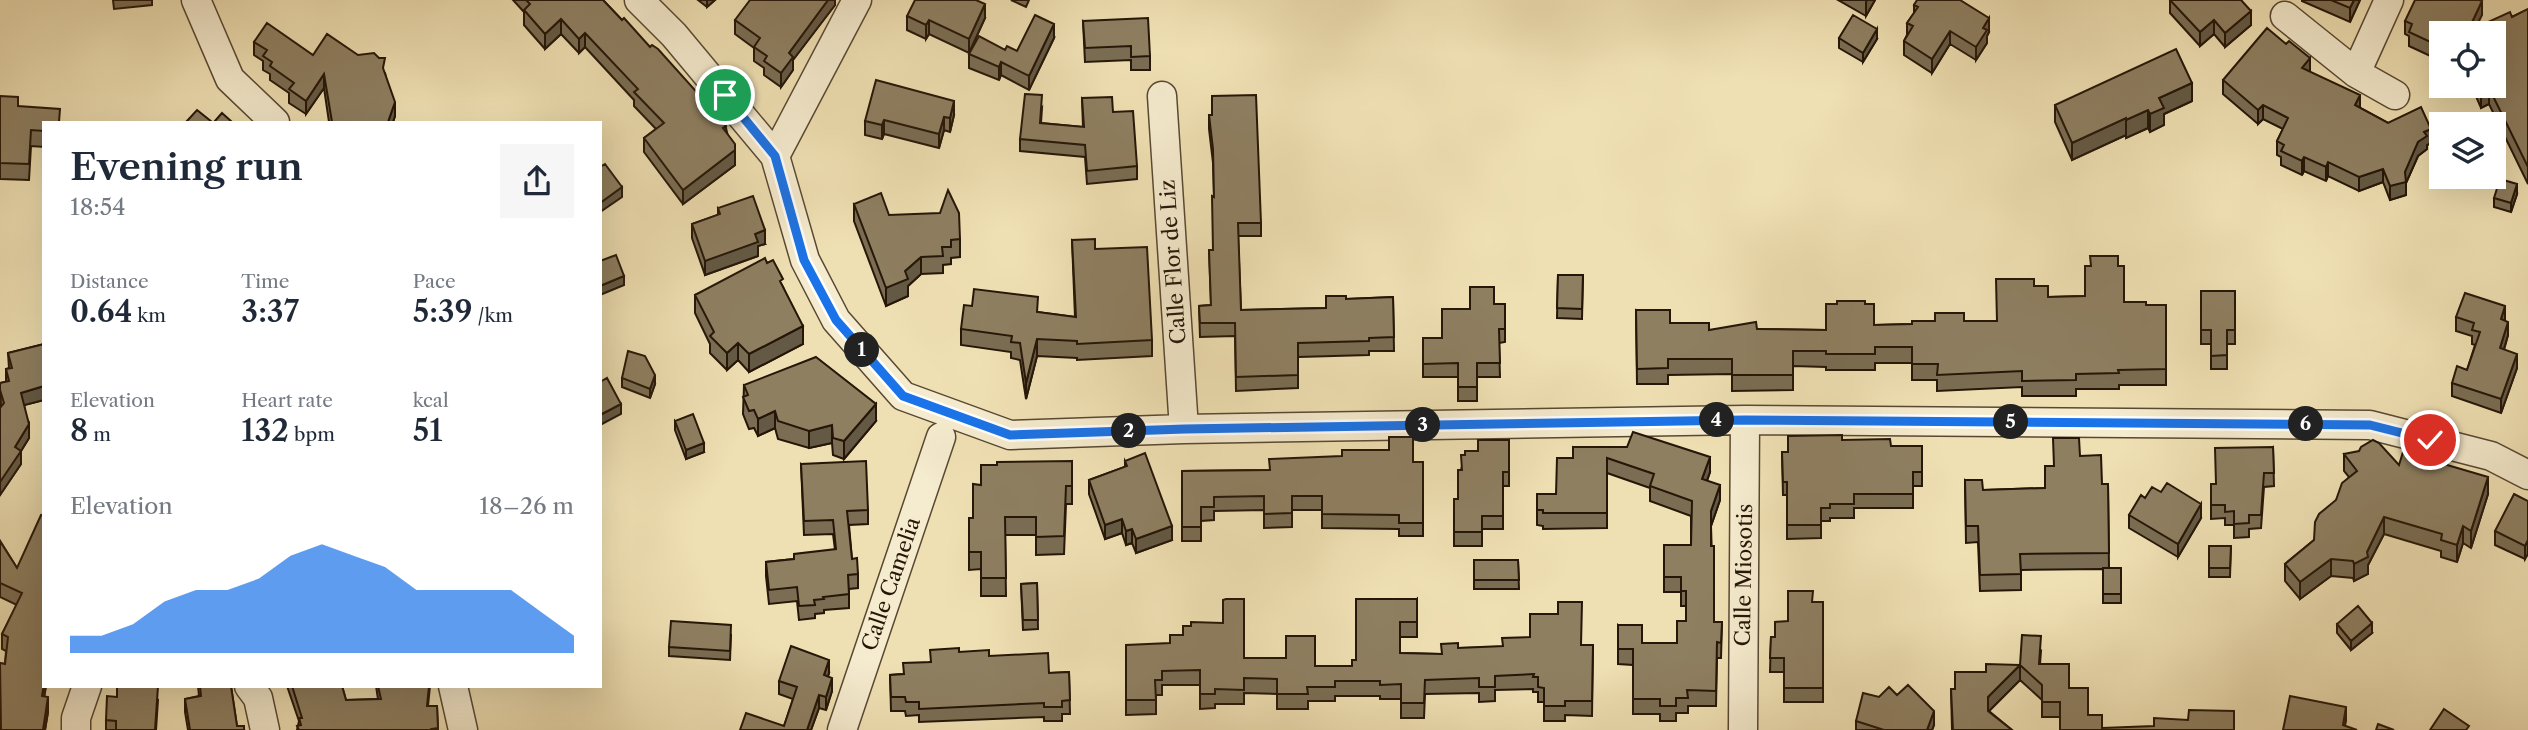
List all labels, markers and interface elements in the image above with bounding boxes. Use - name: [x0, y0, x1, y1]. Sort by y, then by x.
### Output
- map controls: [2429, 21, 2506, 189]
- button: locate: [2429, 21, 2506, 98]
- pin: [695, 65, 755, 125]
- icon: arrive: [706, 76, 744, 114]
- button: layers: [2429, 112, 2506, 189]
- text: Evening run: [70, 143, 303, 190]
- button: share: [500, 144, 574, 218]
- street label: Calle Flor de Liz: [1154, 179, 1191, 345]
- text: 18:54: [70, 193, 126, 221]
- text: Distance: [70, 270, 149, 293]
- text: Time: [241, 270, 289, 293]
- text: Pace: [413, 270, 456, 293]
- text: 0.64: [70, 293, 132, 330]
- text: 3:37: [241, 293, 299, 330]
- text: 5:39: [413, 293, 472, 330]
- text: km: [132, 304, 166, 327]
- text: /km: [472, 304, 513, 327]
- pin: 1: [844, 332, 880, 368]
- text: 1: [857, 338, 866, 361]
- text: Elevation: [70, 389, 155, 412]
- text: Heart rate: [241, 389, 333, 412]
- text: kcal: [413, 389, 449, 412]
- pin: 4: [1700, 402, 1734, 438]
- pin: 5: [1994, 404, 2028, 440]
- pin: 6: [2288, 406, 2324, 442]
- pin: 3: [1406, 408, 1440, 442]
- text: 4: [1711, 408, 1722, 431]
- text: 5: [2005, 410, 2016, 433]
- pin: [2400, 410, 2460, 470]
- text: 8: [70, 412, 88, 449]
- text: 132: [241, 412, 289, 449]
- text: 51: [413, 412, 442, 449]
- text: 6: [2300, 412, 2311, 435]
- text: 3: [1417, 413, 1428, 436]
- pin: 2: [1112, 414, 1146, 448]
- text: 2: [1123, 419, 1134, 442]
- icon: check: [2411, 421, 2449, 459]
- text: m: [88, 423, 111, 446]
- text: bpm: [289, 423, 335, 446]
- text: Elevation: [70, 492, 173, 520]
- text: 18–26 m: [479, 492, 574, 520]
- street label: Calle Miosotis: [1730, 504, 1757, 646]
- street label: Calle Camelia: [856, 513, 925, 654]

